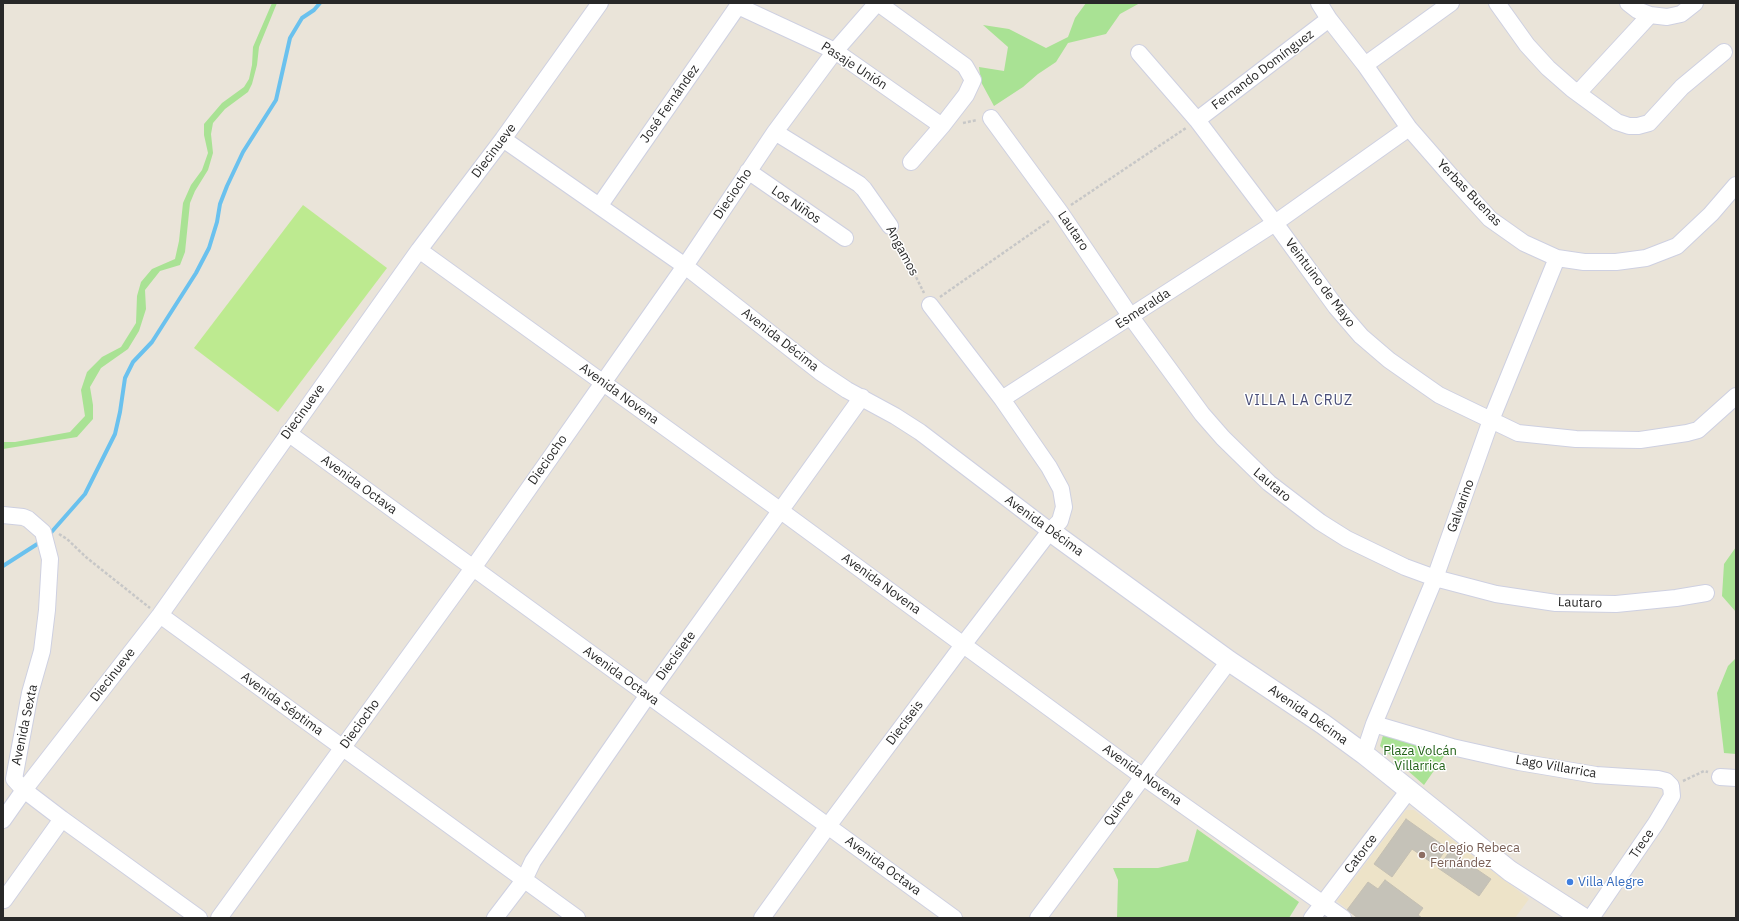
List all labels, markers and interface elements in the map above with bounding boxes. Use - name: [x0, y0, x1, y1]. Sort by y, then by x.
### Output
- street label: Fernando Domínguez: [1209, 27, 1317, 113]
- street label: Pasaje Unión: [818, 39, 890, 93]
- street label: José Fernández: [637, 62, 703, 146]
- street label: Diecinueve: [468, 121, 520, 181]
- street label: Yerbas Buenas: [1433, 156, 1505, 230]
- street label: Dieciocho: [710, 166, 756, 222]
- street label: Los Niños: [768, 183, 824, 227]
- street label: Lautaro: [1054, 208, 1092, 254]
- street label: Angamos: [882, 223, 922, 279]
- street label: Veintuino de Mayo: [1282, 236, 1358, 330]
- street label: Esmeralda: [1113, 286, 1173, 332]
- street label: Avenida Décima: [738, 305, 822, 375]
- street label: Avenida Novena: [576, 360, 662, 428]
- street label: Diecinueve: [278, 381, 328, 443]
- district label: VILLA LA CRUZ: [1245, 393, 1353, 409]
- street label: Dieciocho: [525, 432, 571, 488]
- street label: Avenida Octava: [318, 452, 400, 518]
- street label: Lautaro: [1250, 465, 1294, 505]
- street label: Galvarino: [1444, 477, 1478, 535]
- street label: Avenida Décima: [1002, 492, 1086, 560]
- street label: Avenida Novena: [838, 550, 924, 618]
- street label: Lautaro: [1558, 594, 1602, 612]
- street label: Diecisiete: [653, 628, 699, 684]
- street label: Avenida Octava: [580, 643, 662, 709]
- street label: Diecinueve: [87, 645, 139, 705]
- street label: Avenida Séptima: [238, 669, 326, 739]
- street label: Avenida Décima: [1265, 682, 1351, 748]
- street label: Avenida Sexta: [9, 683, 41, 767]
- street label: Dieciocho: [337, 696, 383, 752]
- street label: Dieciseis: [883, 698, 927, 748]
- street label: Avenida Novena: [1099, 741, 1185, 809]
- park label: Plaza Volcán Villarrica: [1383, 743, 1457, 774]
- street label: Lago Villarrica: [1514, 752, 1598, 782]
- street label: Quince: [1101, 787, 1137, 829]
- street label: Trece: [1627, 826, 1657, 862]
- street label: Catorce: [1341, 831, 1381, 877]
- street label: Avenida Octava: [842, 833, 924, 899]
- place label: Colegio Rebeca Fernández: [1430, 840, 1520, 871]
- marker: Colegio Rebeca Fernández: [1417, 850, 1427, 860]
- place label: Villa Alegre: [1578, 874, 1644, 890]
- marker: Villa Alegre: [1565, 877, 1575, 887]

